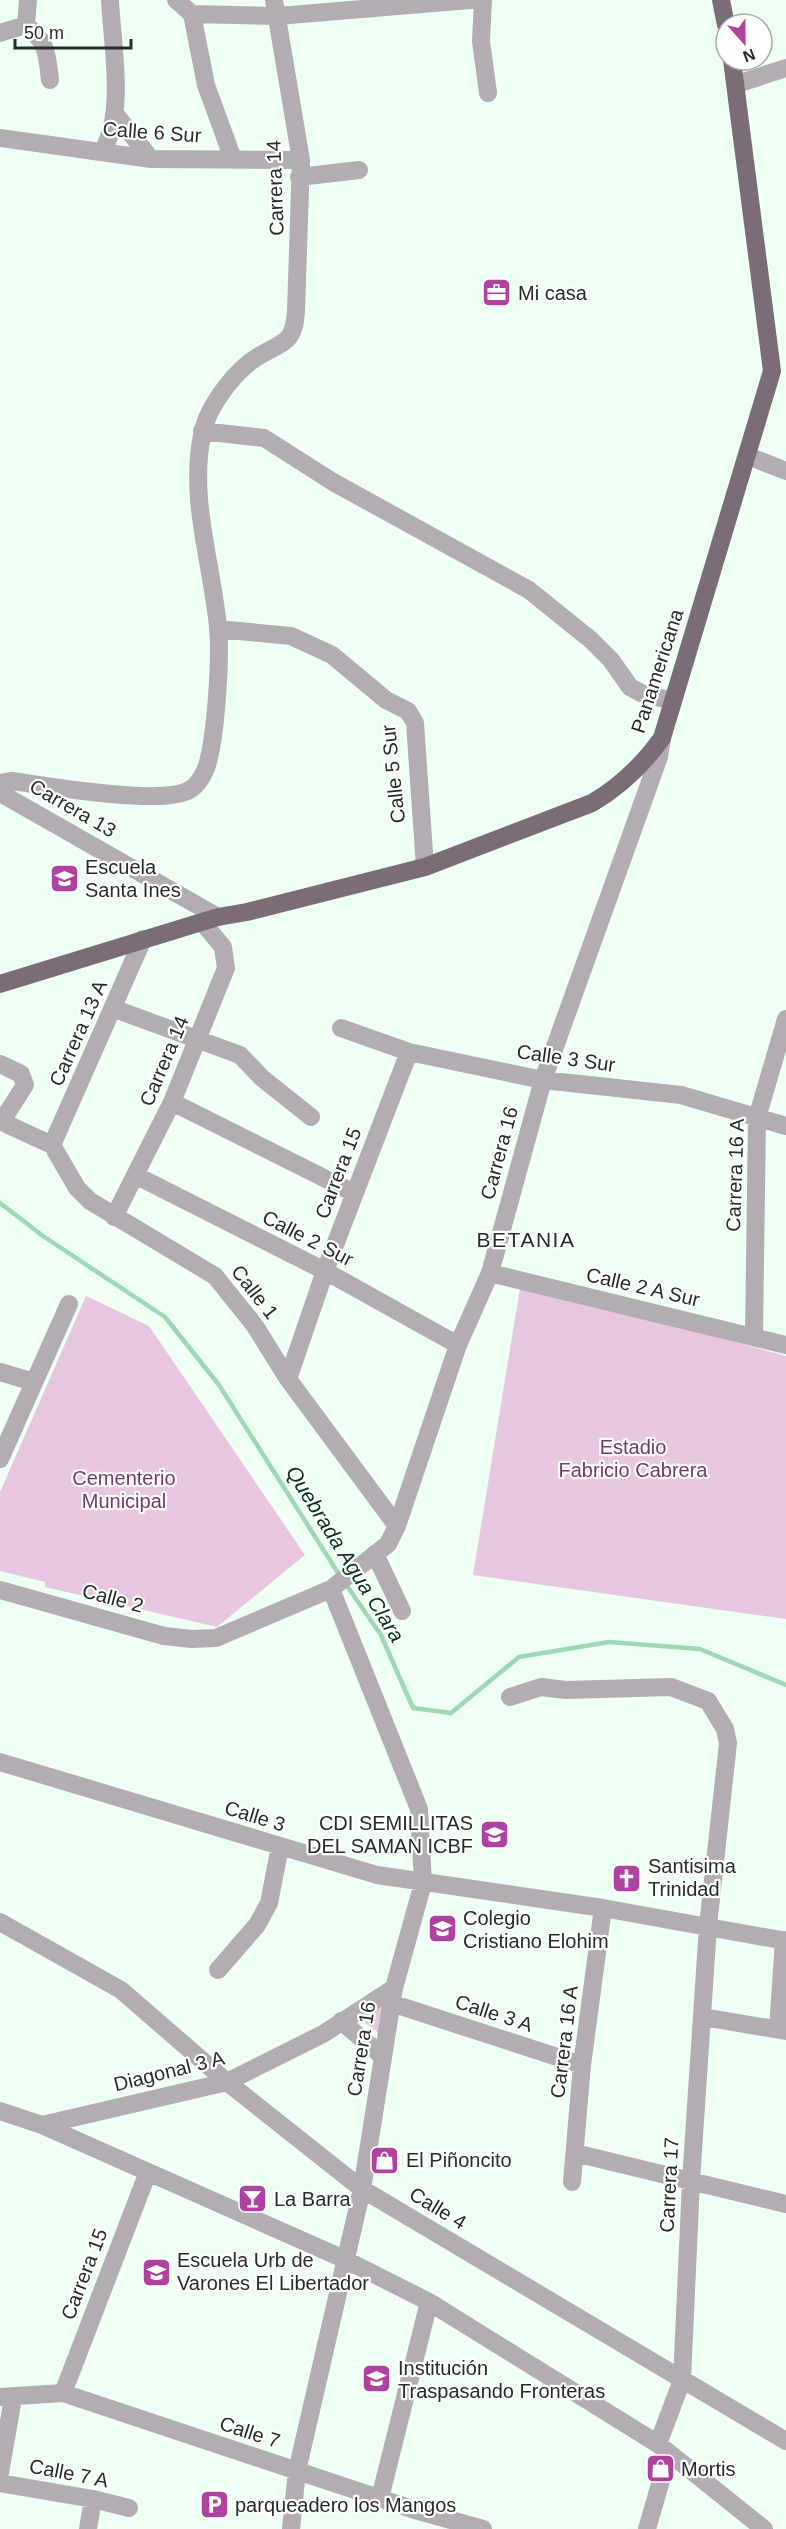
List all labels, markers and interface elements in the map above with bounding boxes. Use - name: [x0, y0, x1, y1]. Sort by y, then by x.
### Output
- scale bar: [15, 12, 130, 50]
- north arrow: [714, 12, 774, 72]
- text: 50 m: [24, 23, 64, 43]
- text: N: [741, 46, 758, 66]
- street label: Calle 6 Sur: [102, 118, 202, 146]
- street label: Carrera 14: [262, 140, 288, 236]
- office icon: Mi casa: [481, 277, 513, 309]
- place label: Mi casa: [518, 282, 588, 304]
- street label: Panamericana: [627, 605, 688, 736]
- street label: Calle 5 Sur: [377, 723, 409, 824]
- street label: Carrera 13: [26, 775, 120, 841]
- place label: Escuela Santa Ines: [85, 856, 181, 901]
- school or university icon: Escuela Santa Ines: [48, 862, 80, 894]
- street label: Carrera 13 A: [45, 976, 111, 1089]
- street label: Carrera 14: [135, 1013, 193, 1109]
- street label: Calle 3 Sur: [515, 1040, 617, 1076]
- street label: Carrera 16: [476, 1104, 522, 1202]
- street label: Carrera 16 A: [722, 1117, 748, 1232]
- street label: Carrera 15: [311, 1124, 365, 1222]
- street label: Calle 2 Sur: [259, 1206, 357, 1270]
- district label: BETANIA: [477, 1228, 575, 1251]
- street label: Calle 1: [227, 1261, 283, 1323]
- street label: Calle 2 A Sur: [584, 1263, 702, 1311]
- park label: Estadio Fabricio Cabrera: [559, 1436, 708, 1481]
- water label: Quebrada Agua Clara: [282, 1461, 409, 1646]
- park label: Cementerio Municipal: [72, 1467, 176, 1512]
- street label: Calle 2: [80, 1579, 146, 1617]
- street label: Calle 3: [222, 1796, 288, 1836]
- place label: CDI SEMILLITAS DEL SAMAN ICBF: [307, 1812, 473, 1857]
- school or university icon: CDI SEMILLITAS DEL SAMAN ICBF: [478, 1819, 510, 1851]
- place label: Santisima Trinidad: [648, 1855, 737, 1900]
- church icon: Santisima Trinidad: [611, 1862, 643, 1894]
- place label: Colegio Cristiano Elohim: [463, 1907, 609, 1952]
- school or university icon: Colegio Cristiano Elohim: [426, 1913, 458, 1945]
- street label: Carrera 16 A: [546, 1984, 582, 2100]
- street label: Calle 3 A: [453, 1990, 536, 2036]
- street label: Carrera 16: [343, 2000, 379, 2098]
- street label: Diagonal 3 A: [111, 2046, 227, 2095]
- street label: Carrera 17: [656, 2137, 682, 2233]
- shop icon: El Piñoncito: [369, 2144, 401, 2176]
- place label: El Piñoncito: [406, 2149, 512, 2171]
- bar icon: La Barra: [237, 2183, 269, 2215]
- street label: Calle 4: [406, 2183, 470, 2233]
- place label: La Barra: [274, 2188, 352, 2210]
- street label: Carrera 15: [57, 2225, 111, 2323]
- place label: Escuela Urb de Varones El Libertador: [177, 2249, 369, 2294]
- school or university icon: Escuela Urb de Varones El Libertador: [140, 2256, 172, 2288]
- place label: Institución Traspasando Fronteras: [398, 2357, 605, 2402]
- school or university icon: Institución Traspasando Fronteras: [361, 2363, 393, 2395]
- street label: Calle 7: [217, 2412, 283, 2452]
- shop icon: Mortis: [644, 2453, 676, 2485]
- street label: Calle 7 A: [28, 2455, 111, 2492]
- place label: Mortis: [681, 2458, 735, 2480]
- parking icon: parqueadero los Mangos: [198, 2489, 230, 2521]
- place label: parqueadero los Mangos: [235, 2494, 456, 2516]

